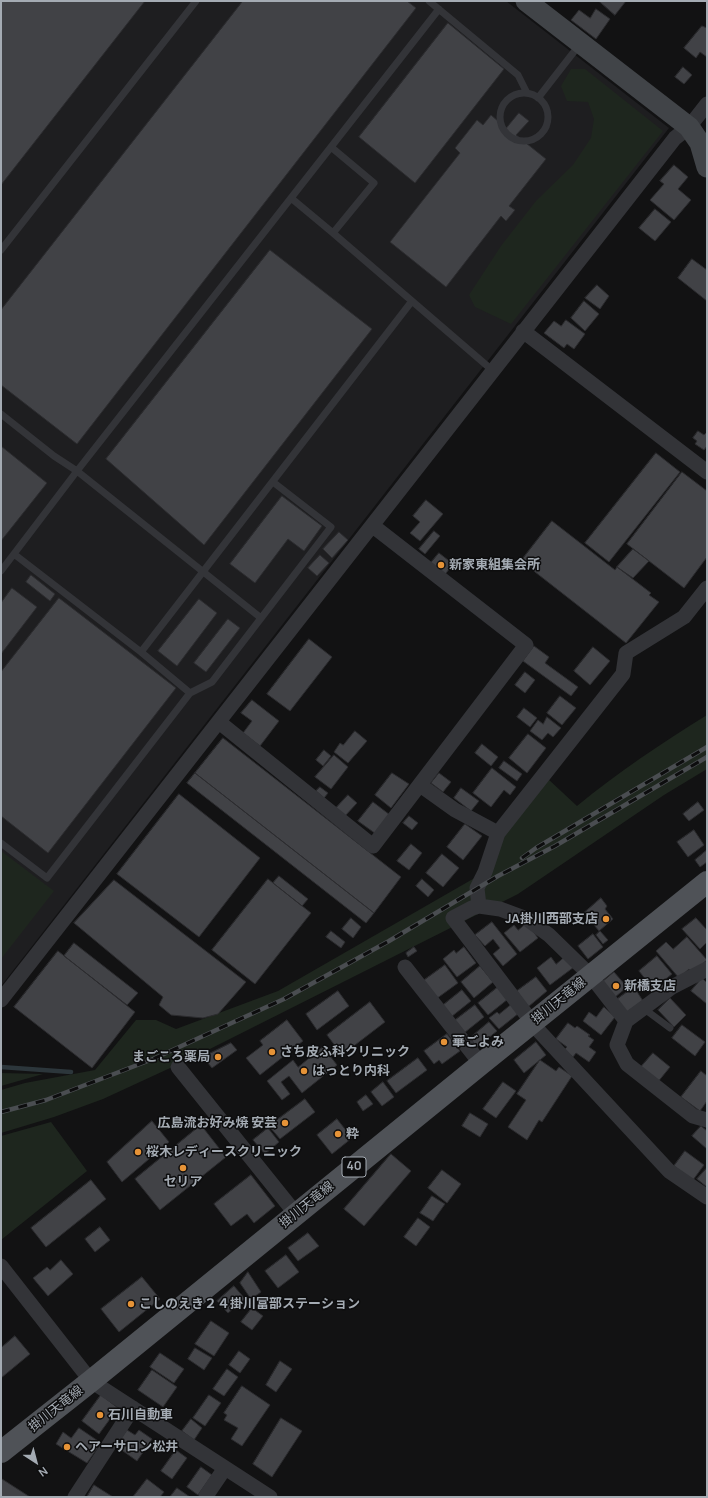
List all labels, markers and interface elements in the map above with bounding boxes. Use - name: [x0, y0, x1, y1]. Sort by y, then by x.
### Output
- place label: 新家東組集会所: [449, 557, 540, 573]
- marker: 新家東組集会所: [436, 560, 446, 570]
- place label: JA掛川西部支店: [505, 911, 598, 927]
- marker: JA掛川西部支店: [601, 914, 611, 924]
- street label: 掛川天竜線: [529, 974, 589, 1028]
- place label: 新橋支店: [624, 978, 676, 994]
- marker: 新橋支店: [611, 981, 621, 991]
- place label: 華ごよみ: [452, 1034, 504, 1050]
- marker: 華ごよみ: [439, 1037, 449, 1047]
- place label: さち皮ふ科クリニック: [280, 1044, 410, 1060]
- marker: さち皮ふ科クリニック: [267, 1047, 277, 1057]
- place label: まごころ薬局: [132, 1049, 210, 1065]
- marker: まごころ薬局: [213, 1052, 223, 1062]
- place label: はっとり内科: [312, 1063, 390, 1079]
- marker: はっとり内科: [299, 1066, 309, 1076]
- place label: 広島流お好み焼 安芸: [157, 1115, 277, 1131]
- marker: 広島流お好み焼 安芸: [280, 1118, 290, 1128]
- place label: 粋: [346, 1126, 359, 1142]
- marker: 粋: [333, 1129, 343, 1139]
- place label: 桜木レディースクリニック: [146, 1144, 302, 1160]
- marker: 桜木レディースクリニック: [133, 1147, 143, 1157]
- road number: 40: [342, 1157, 366, 1177]
- marker: セリア: [178, 1163, 188, 1173]
- place label: セリア: [164, 1174, 202, 1190]
- street label: 掛川天竜線: [277, 1178, 337, 1232]
- place label: こしのえき２４掛川富部ステーション: [139, 1296, 360, 1312]
- marker: こしのえき２４掛川富部ステーション: [126, 1299, 136, 1309]
- street label: 掛川天竜線: [26, 1383, 86, 1435]
- place label: 石川自動車: [108, 1407, 173, 1423]
- marker: 石川自動車: [95, 1410, 105, 1420]
- place label: ヘアーサロン松井: [75, 1439, 178, 1455]
- north arrow: [16, 1442, 56, 1482]
- marker: ヘアーサロン松井: [62, 1442, 72, 1452]
- text: N: [36, 1464, 51, 1481]

